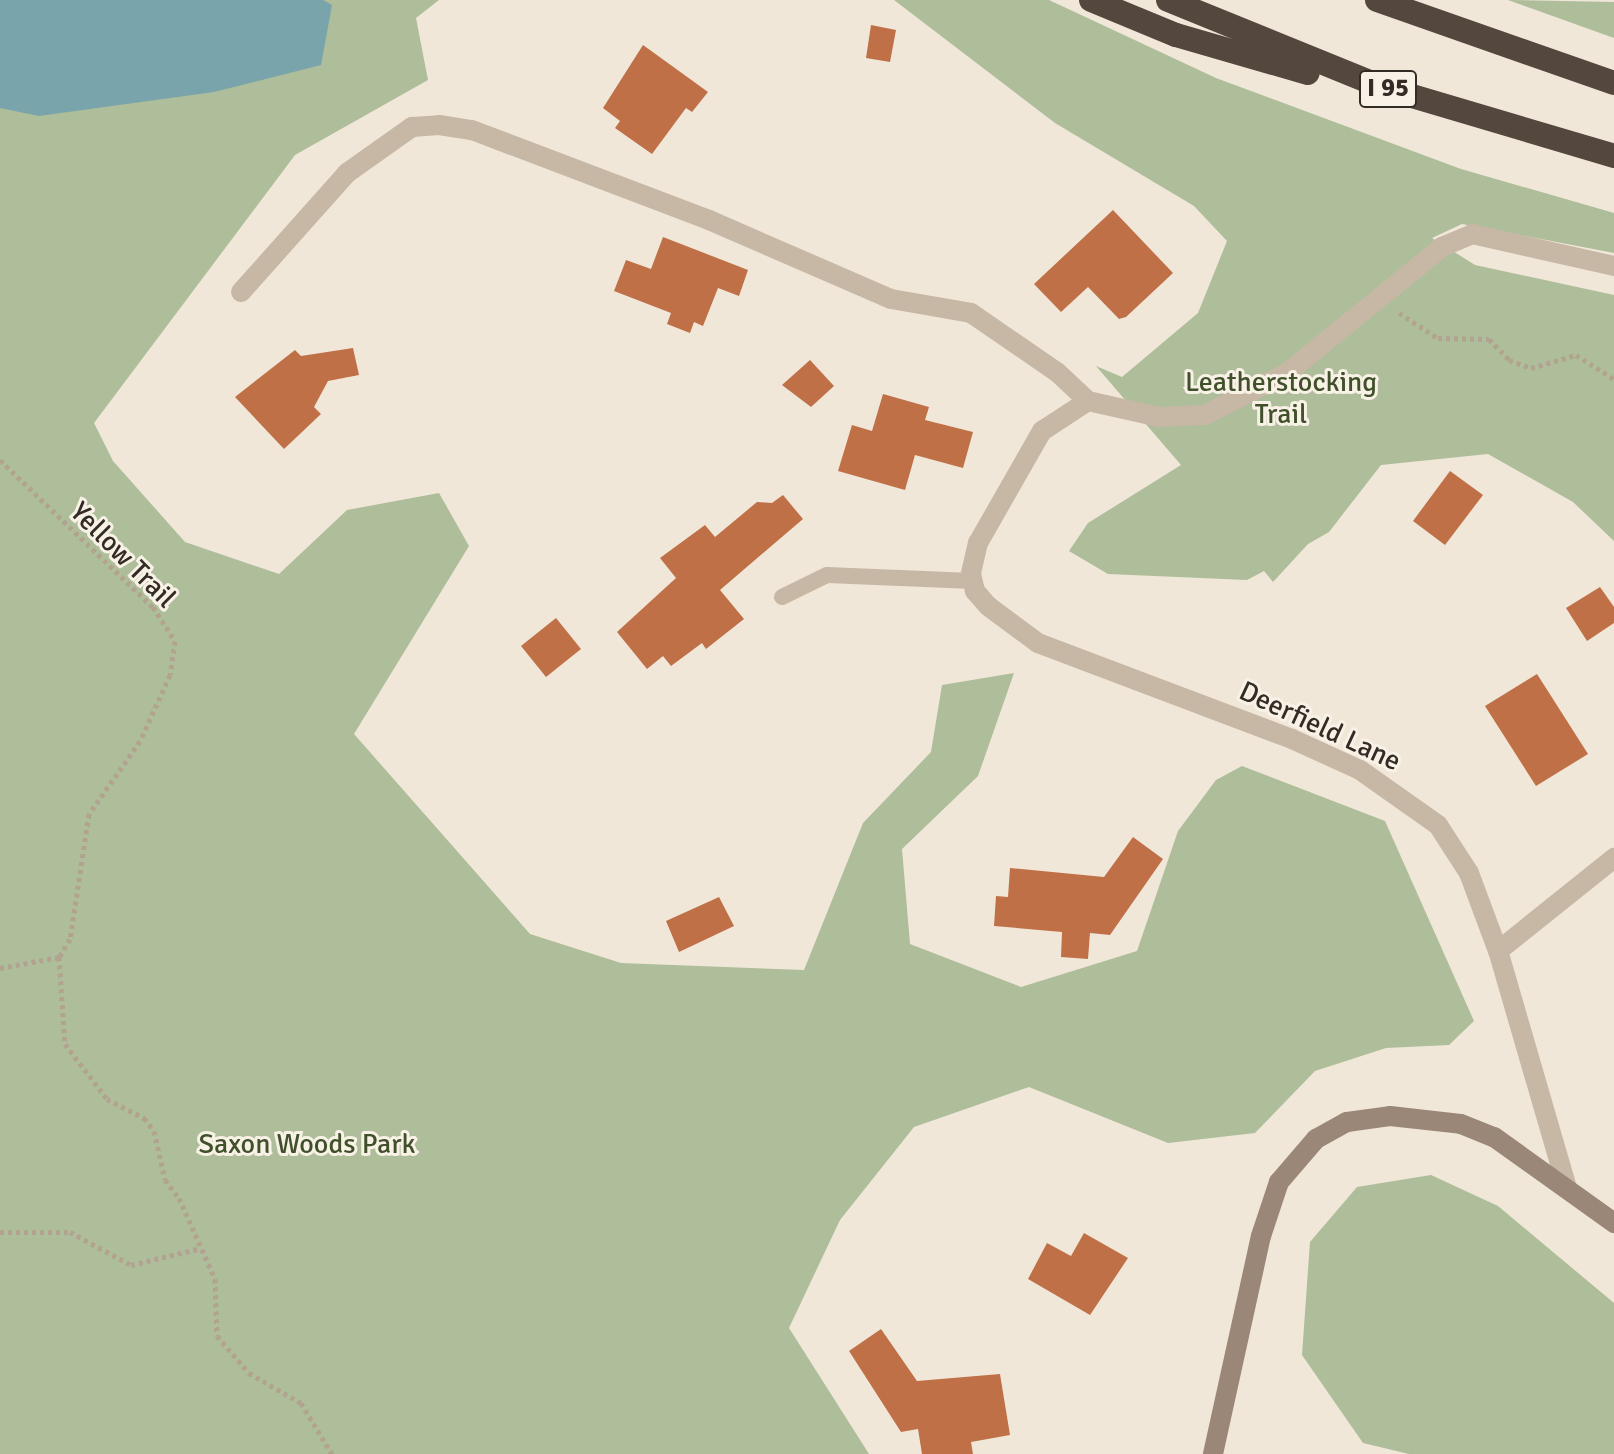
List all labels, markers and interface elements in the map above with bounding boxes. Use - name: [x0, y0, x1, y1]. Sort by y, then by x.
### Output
- road number: I 95: [1358, 67, 1418, 111]
- park label: Leatherstocking Trail: [1185, 365, 1377, 431]
- street label: Yellow Trail: [63, 495, 183, 615]
- street label: Deerfield Lane: [1234, 674, 1406, 778]
- park label: Saxon Woods Park: [199, 1127, 415, 1161]

